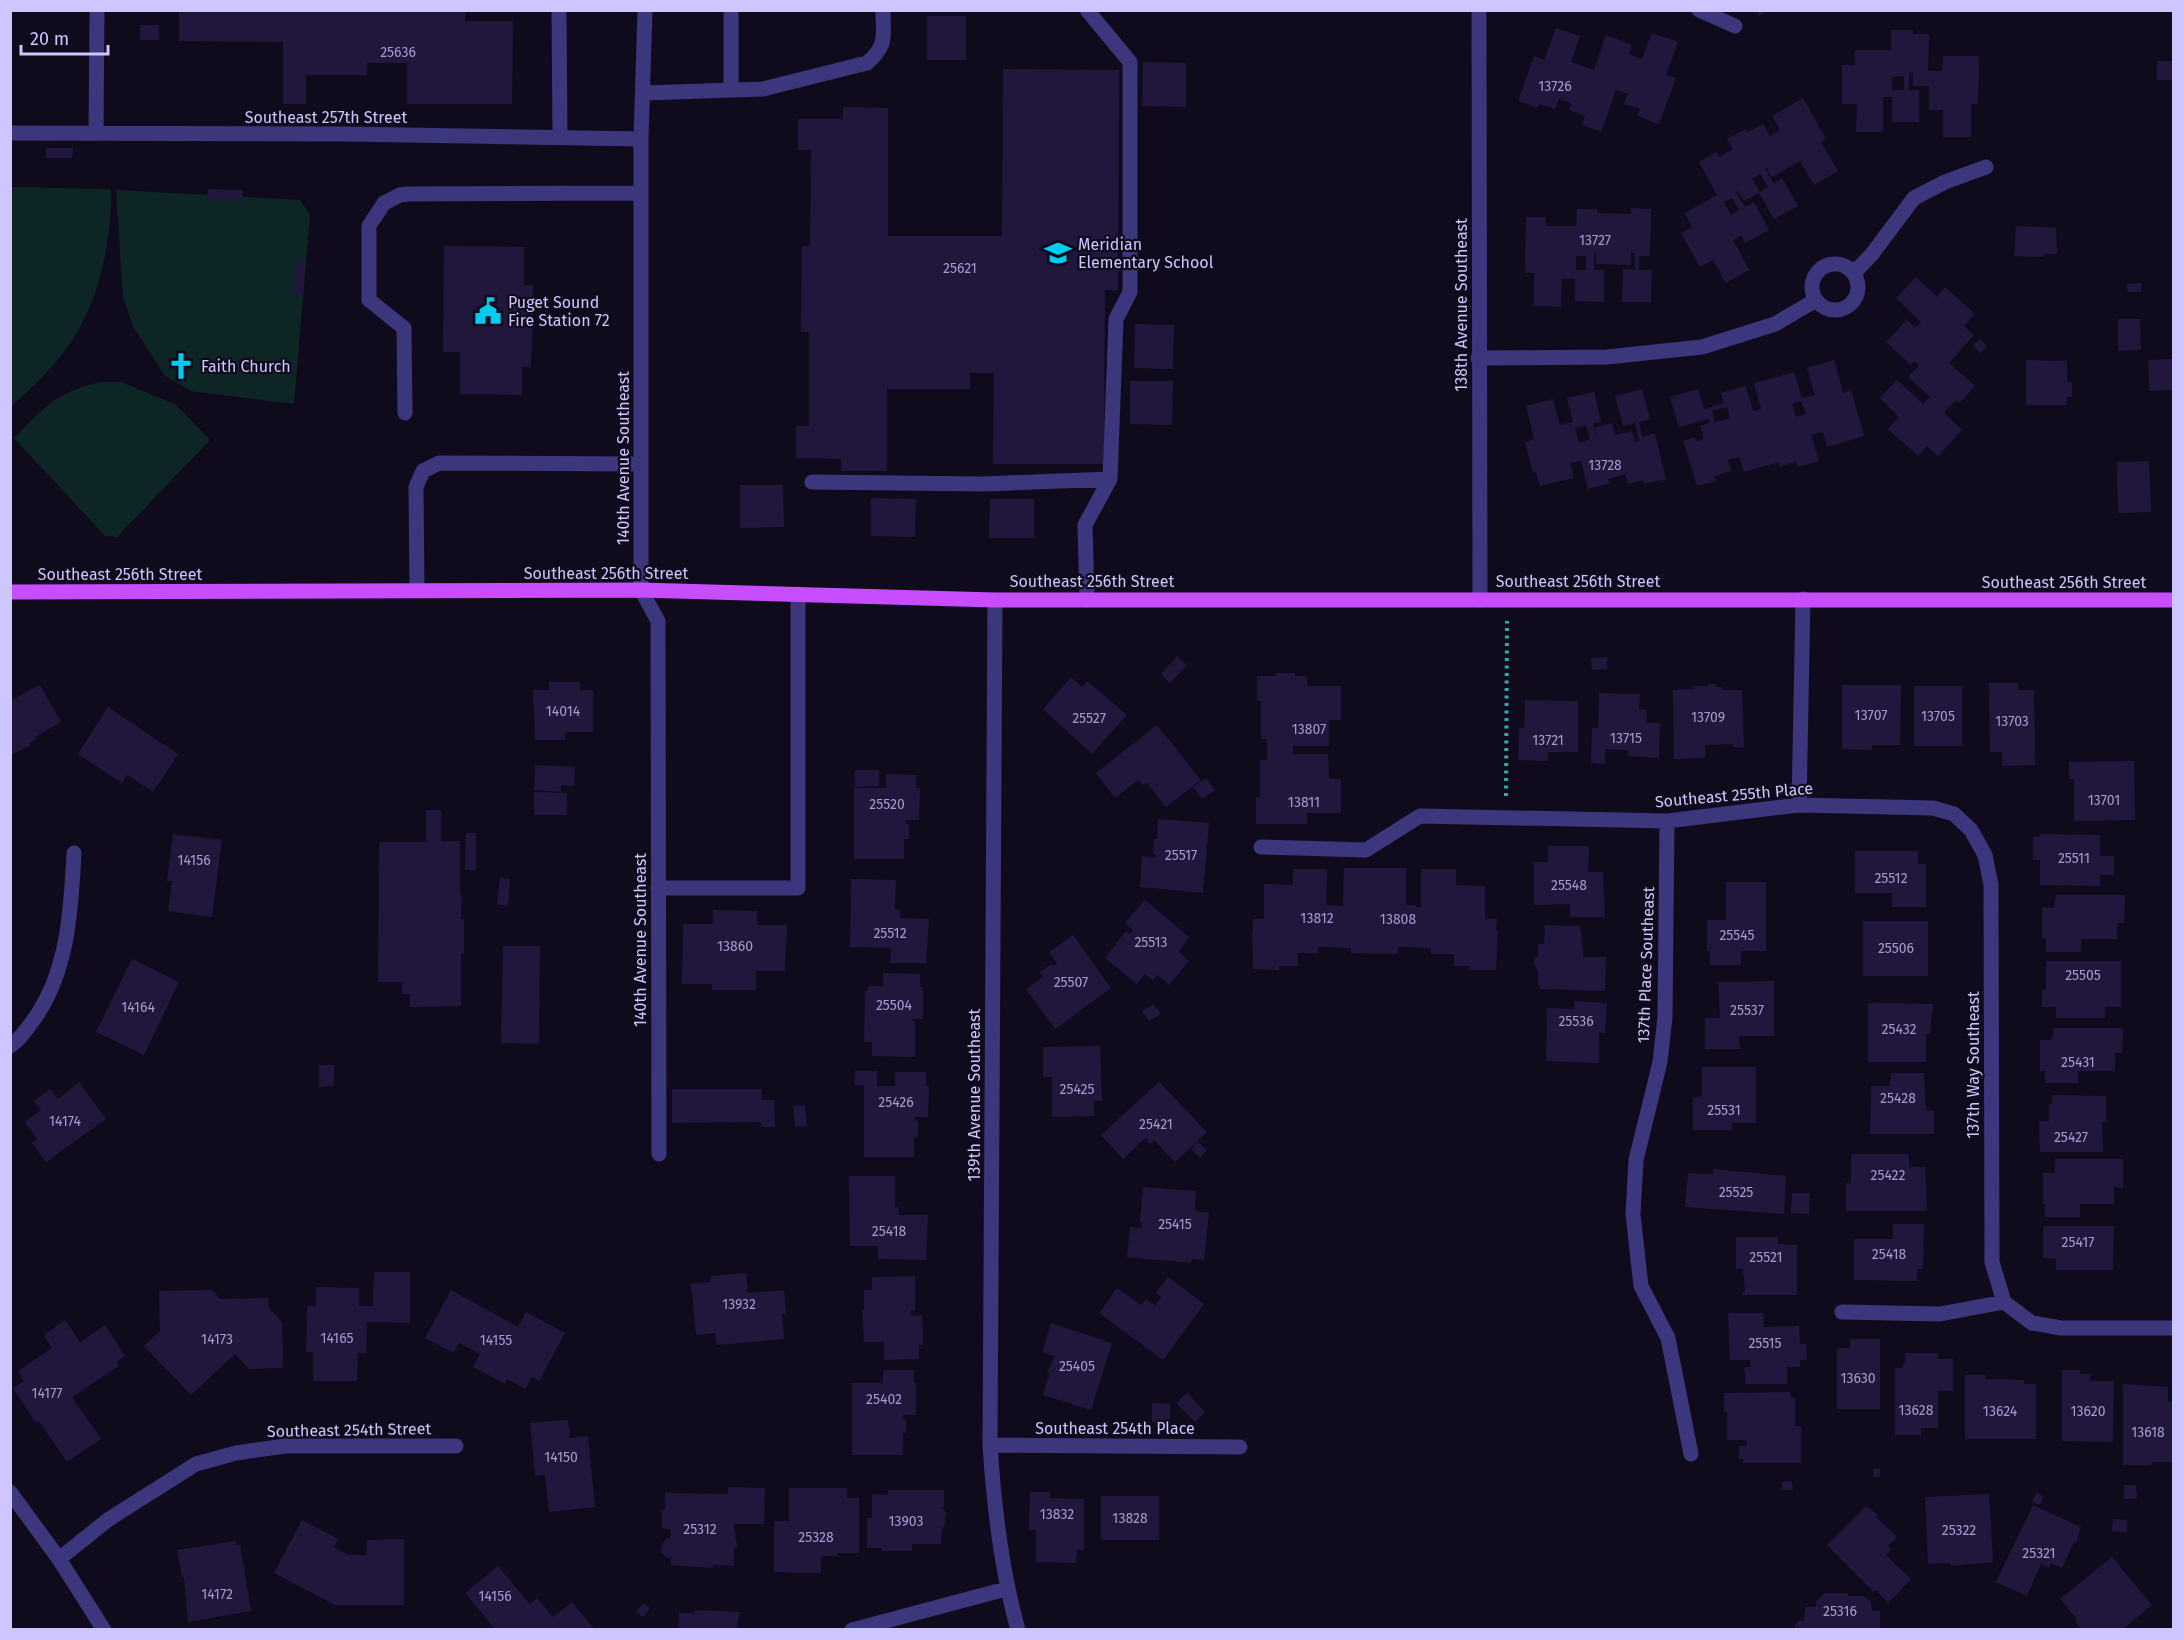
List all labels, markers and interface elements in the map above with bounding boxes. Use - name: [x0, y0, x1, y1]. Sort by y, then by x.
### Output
- scale bar: [21, 18, 108, 56]
- text: 20 m: [30, 28, 69, 50]
- house number: 25636: [380, 44, 416, 61]
- house number: 13726: [1538, 78, 1572, 95]
- street label: Southeast 257th Street: [245, 108, 408, 127]
- street label: 138th Avenue Southeast: [1452, 218, 1471, 392]
- house number: 13727: [1579, 232, 1611, 249]
- place label: Meridian Elementary School: [1078, 235, 1214, 272]
- school or university icon: Meridian Elementary School: [1043, 238, 1073, 268]
- house number: 25621: [943, 260, 977, 277]
- place label: Puget Sound Fire Station 72: [508, 293, 610, 330]
- public building icon: Puget Sound Fire Station 72: [473, 296, 503, 326]
- church icon: Faith Church: [166, 351, 196, 381]
- place label: Faith Church: [201, 357, 291, 376]
- street label: 140th Avenue Southeast: [614, 371, 633, 545]
- house number: 13728: [1588, 457, 1622, 474]
- street label: Southeast 256th Street: [524, 564, 688, 583]
- street label: Southeast 256th Street: [38, 565, 202, 584]
- street label: Southeast 256th Street: [1010, 572, 1174, 591]
- street label: Southeast 256th Street: [1496, 572, 1660, 591]
- street label: Southeast 256th Street: [1982, 573, 2146, 592]
- house number: 14014: [546, 703, 581, 720]
- house number: 13707: [1855, 707, 1887, 724]
- house number: 13705: [1921, 708, 1955, 725]
- house number: 13709: [1691, 709, 1725, 726]
- house number: 25527: [1072, 710, 1106, 727]
- house number: 13703: [1995, 713, 2029, 730]
- house number: 13807: [1292, 721, 1326, 738]
- house number: 13715: [1610, 730, 1642, 747]
- house number: 13721: [1532, 732, 1564, 749]
- street label: Southeast 255th Place: [1654, 779, 1814, 811]
- house number: 13701: [2088, 792, 2120, 809]
- house number: 13811: [1288, 794, 1320, 811]
- house number: 25520: [869, 796, 905, 813]
- house number: 25517: [1165, 847, 1197, 864]
- house number: 25511: [2058, 850, 2090, 867]
- house number: 14156: [177, 852, 211, 869]
- street label: 140th Avenue Southeast: [631, 853, 650, 1027]
- house number: 25512: [1874, 870, 1908, 887]
- house number: 25548: [1551, 877, 1587, 894]
- street label: 137th Place Southeast: [1634, 886, 1658, 1044]
- house number: 13812: [1300, 910, 1334, 927]
- house number: 13808: [1380, 911, 1416, 928]
- house number: 25512: [873, 925, 907, 942]
- house number: 25545: [1719, 927, 1755, 944]
- house number: 25513: [1134, 934, 1168, 951]
- house number: 13860: [717, 938, 753, 955]
- house number: 25506: [1878, 940, 1914, 957]
- house number: 25505: [2065, 967, 2101, 984]
- house number: 25507: [1054, 974, 1088, 991]
- street label: 137th Way Southeast: [1964, 991, 1983, 1139]
- house number: 25504: [876, 997, 913, 1014]
- house number: 14164: [121, 999, 155, 1016]
- house number: 25537: [1730, 1002, 1764, 1019]
- street label: 139th Avenue Southeast: [965, 1008, 984, 1181]
- house number: 25536: [1558, 1013, 1594, 1030]
- house number: 25432: [1882, 1021, 1917, 1038]
- house number: 25431: [2061, 1054, 2095, 1071]
- house number: 25425: [1059, 1081, 1095, 1098]
- house number: 25428: [1880, 1090, 1916, 1107]
- house number: 25426: [878, 1094, 914, 1111]
- house number: 25531: [1707, 1102, 1741, 1119]
- house number: 14174: [49, 1113, 81, 1130]
- house number: 25421: [1139, 1116, 1173, 1133]
- house number: 25427: [2054, 1129, 2088, 1146]
- house number: 25422: [1871, 1167, 1906, 1184]
- house number: 25525: [1719, 1184, 1753, 1201]
- house number: 25415: [1158, 1216, 1192, 1233]
- house number: 25418: [872, 1223, 906, 1240]
- house number: 25417: [2062, 1234, 2094, 1251]
- house number: 25418: [1872, 1246, 1906, 1263]
- house number: 25521: [1749, 1249, 1783, 1266]
- house number: 13932: [722, 1296, 756, 1313]
- house number: 14165: [320, 1330, 354, 1347]
- house number: 14173: [201, 1331, 233, 1348]
- house number: 14155: [480, 1332, 512, 1349]
- house number: 25515: [1748, 1335, 1782, 1352]
- house number: 25405: [1059, 1358, 1095, 1375]
- house number: 13630: [1840, 1370, 1876, 1387]
- house number: 14177: [31, 1385, 63, 1402]
- house number: 25402: [866, 1391, 902, 1408]
- house number: 13628: [1899, 1402, 1934, 1419]
- house number: 13624: [1983, 1403, 2018, 1420]
- house number: 13620: [2070, 1403, 2106, 1420]
- street label: Southeast 254th Street: [267, 1419, 432, 1441]
- street label: Southeast 254th Place: [1035, 1419, 1195, 1438]
- house number: 13618: [2131, 1424, 2165, 1441]
- house number: 14150: [544, 1449, 578, 1466]
- house number: 13832: [1040, 1506, 1074, 1523]
- house number: 13828: [1112, 1510, 1148, 1527]
- house number: 13903: [889, 1513, 923, 1530]
- house number: 25312: [683, 1521, 717, 1538]
- house number: 25322: [1942, 1522, 1976, 1539]
- house number: 25328: [798, 1529, 834, 1546]
- house number: 25321: [2022, 1545, 2056, 1562]
- house number: 14172: [201, 1586, 233, 1603]
- house number: 14156: [478, 1588, 512, 1605]
- house number: 25316: [1823, 1603, 1857, 1620]

